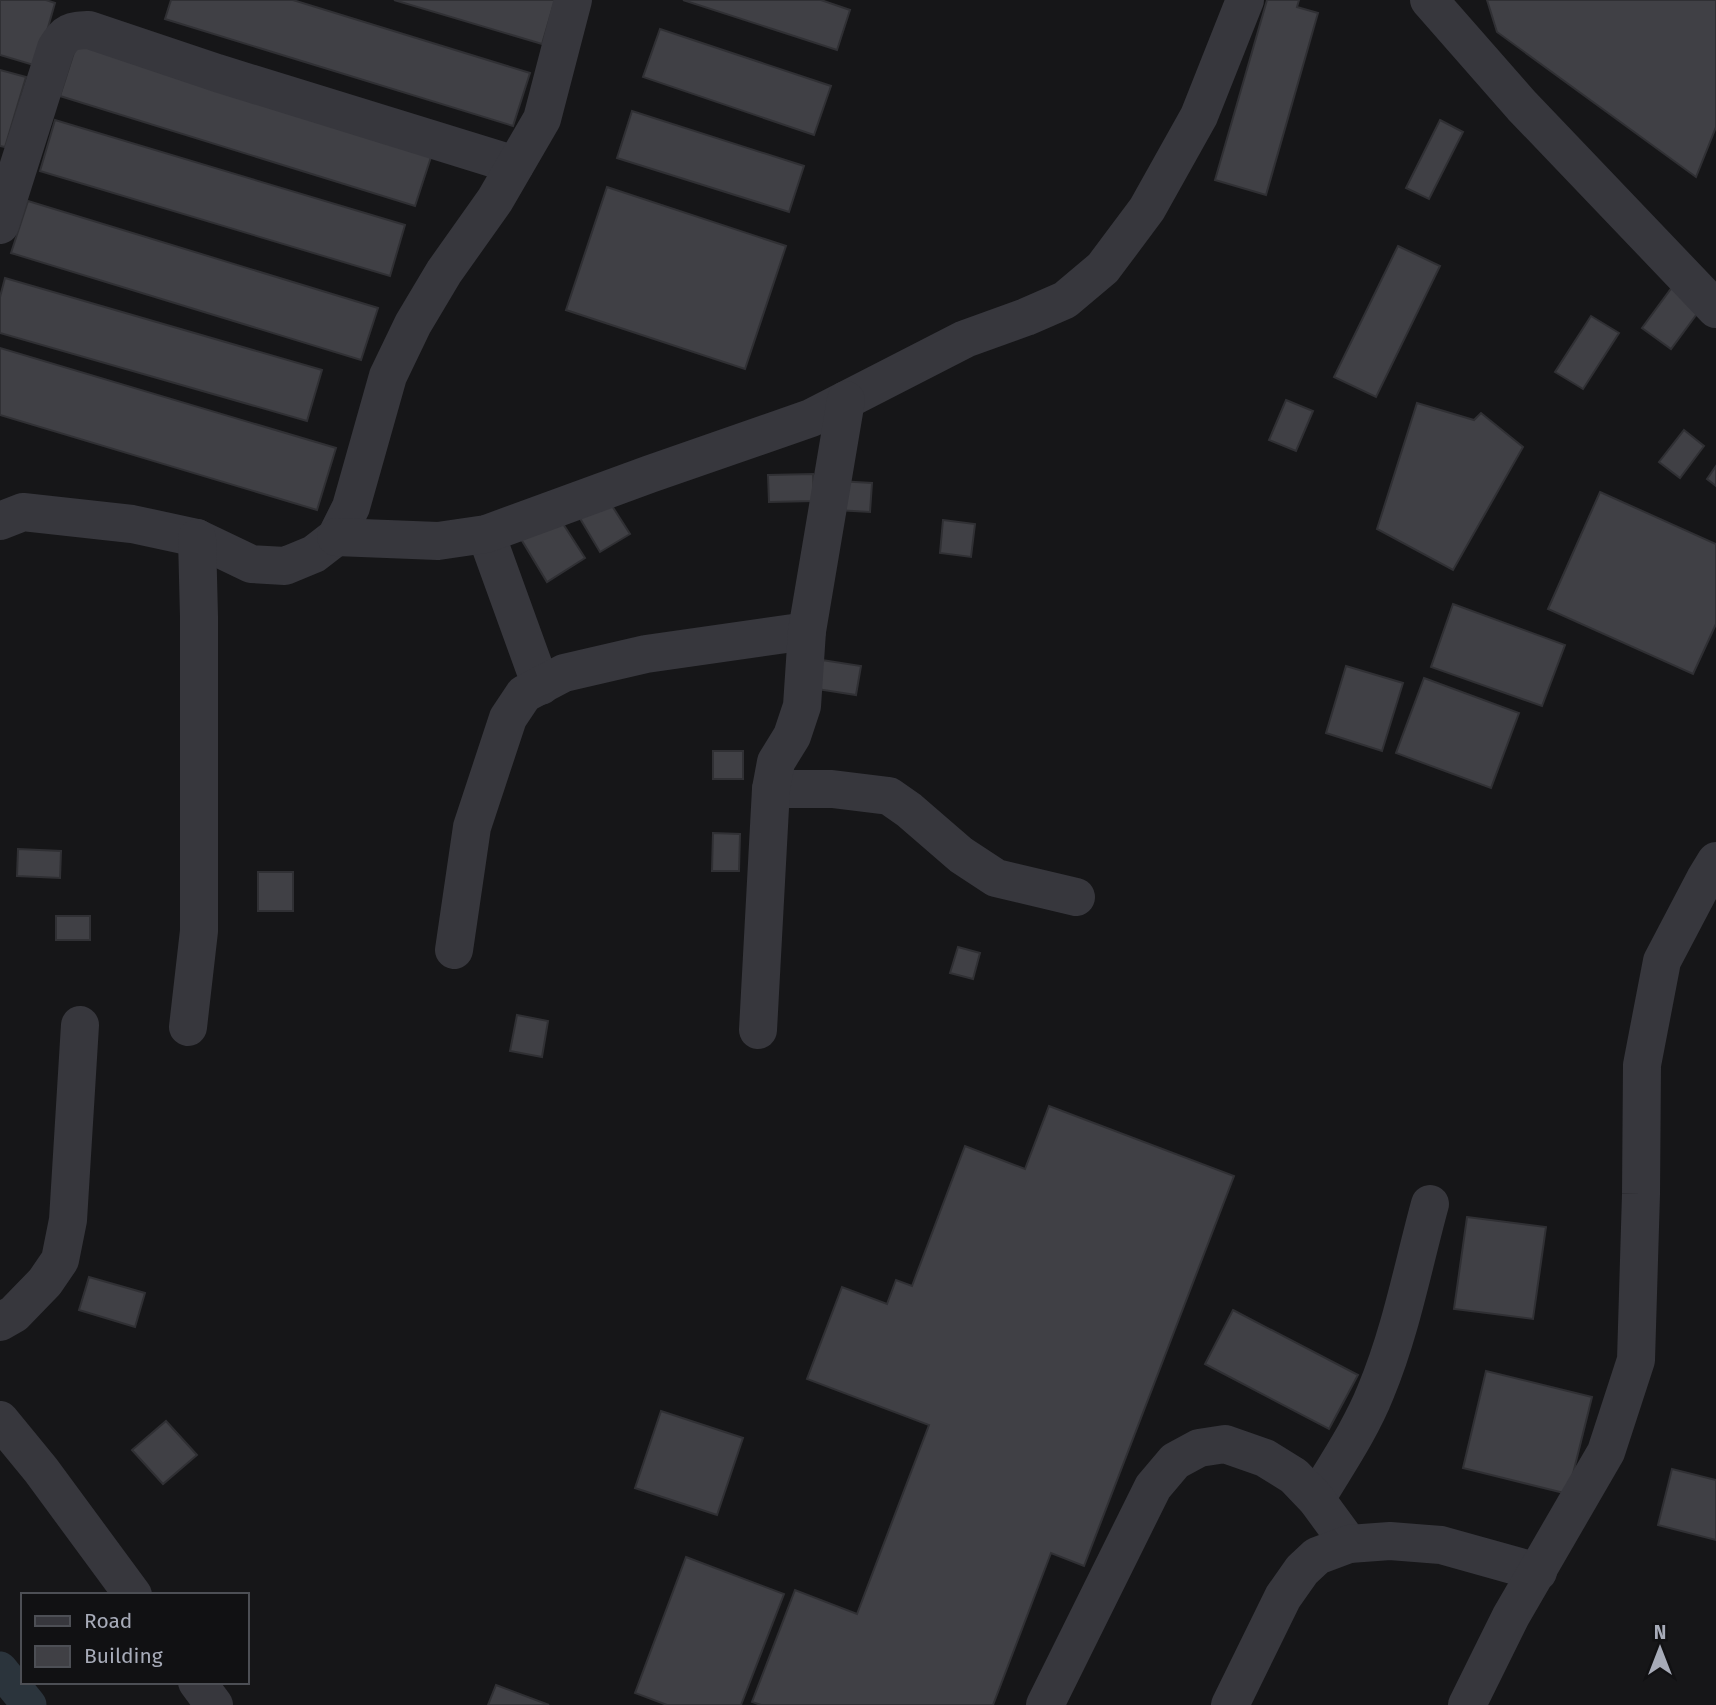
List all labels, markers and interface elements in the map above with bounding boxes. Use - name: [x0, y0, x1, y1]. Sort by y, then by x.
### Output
- legend: [21, 1593, 248, 1684]
- text: Road: [84, 1608, 132, 1634]
- north arrow: [1625, 1614, 1695, 1684]
- text: N: [1654, 1621, 1666, 1644]
- text: Building: [84, 1643, 163, 1669]

